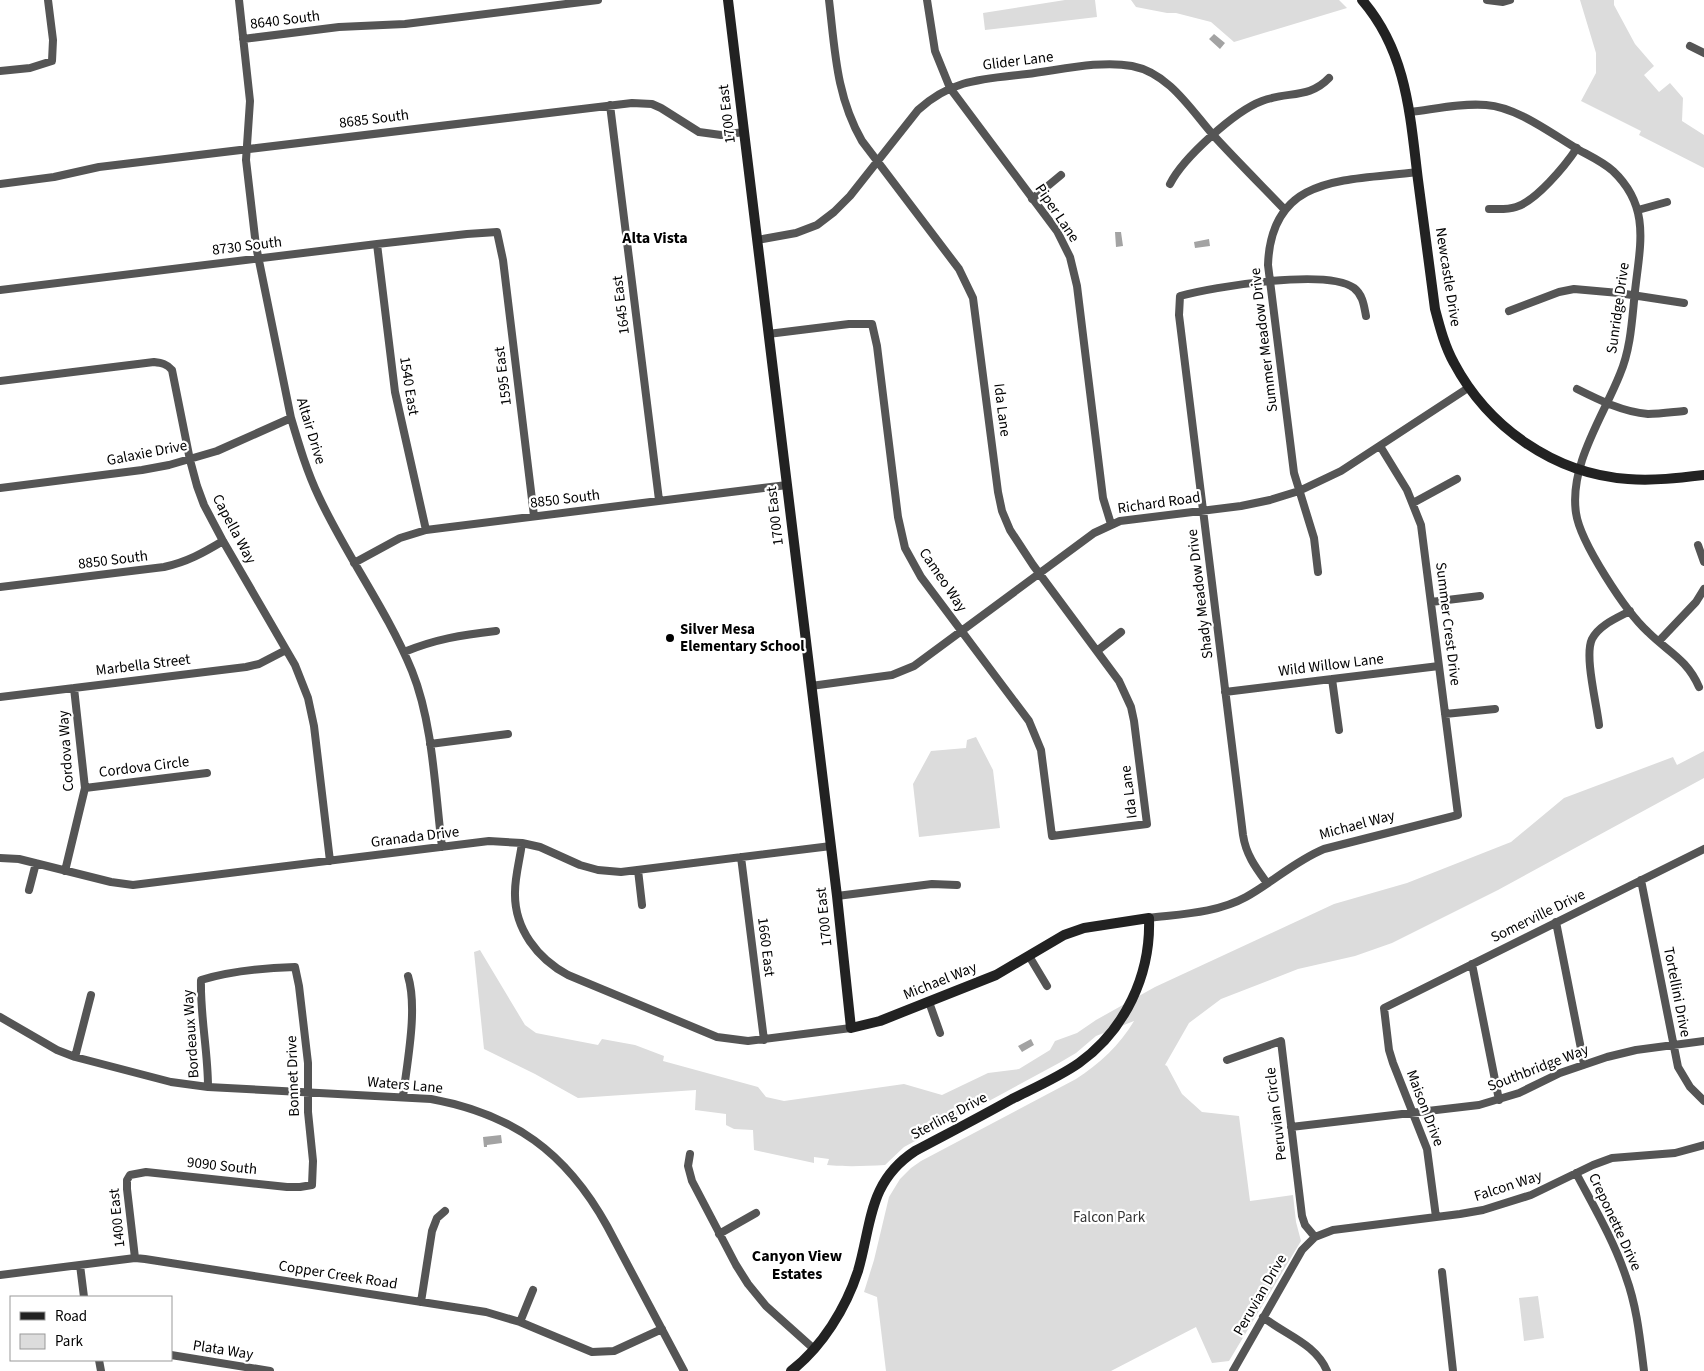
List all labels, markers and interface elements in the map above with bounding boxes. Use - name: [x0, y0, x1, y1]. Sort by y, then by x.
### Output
- street label: 8640 South: [249, 5, 321, 35]
- street label: Glider Lane: [981, 46, 1055, 76]
- street label: 1700 East: [713, 83, 741, 145]
- street label: 8685 South: [338, 104, 410, 134]
- street label: Piper Lane: [1030, 179, 1084, 247]
- street label: Newcastle Drive: [1430, 226, 1466, 328]
- district label: Alta Vista: [621, 227, 688, 249]
- street label: 8730 South: [211, 231, 283, 261]
- street label: Sunridge Drive: [1601, 261, 1635, 355]
- street label: Summer Meadow Drive: [1245, 267, 1283, 413]
- street label: 1645 East: [607, 274, 635, 336]
- street label: 1595 East: [489, 345, 517, 407]
- street label: 1540 East: [394, 355, 424, 417]
- street label: Ida Lane: [988, 382, 1016, 438]
- street label: Altair Drive: [291, 395, 331, 467]
- street label: Galaxie Drive: [105, 435, 189, 471]
- street label: 8850 South: [529, 484, 601, 514]
- street label: 1700 East: [761, 485, 789, 547]
- street label: Richard Road: [1116, 487, 1202, 519]
- street label: Capella Way: [207, 490, 261, 568]
- street label: Shady Meadow Drive: [1182, 528, 1218, 660]
- street label: Cameo Way: [914, 544, 972, 616]
- street label: 8850 South: [77, 545, 149, 575]
- street label: Summer Crest Drive: [1430, 561, 1466, 687]
- place label: Silver Mesa Elementary School: [680, 619, 805, 657]
- marker: Silver Mesa Elementary School: [664, 632, 676, 644]
- street label: Wild Willow Lane: [1277, 648, 1385, 682]
- street label: Marbella Street: [94, 649, 192, 681]
- street label: Cordova Way: [53, 710, 79, 792]
- street label: Cordova Circle: [98, 751, 190, 783]
- street label: Ida Lane: [1115, 764, 1143, 820]
- street label: Michael Way: [1317, 805, 1397, 845]
- street label: Granada Drive: [370, 821, 460, 853]
- street label: Somerville Drive: [1487, 884, 1589, 948]
- street label: 1700 East: [810, 886, 838, 948]
- street label: 1660 East: [752, 916, 780, 978]
- street label: Tortellini Drive: [1658, 945, 1696, 1039]
- street label: Michael Way: [900, 957, 980, 1005]
- street label: Bordeaux Way: [177, 989, 205, 1079]
- street label: Bonnet Drive: [281, 1035, 305, 1117]
- street label: Southbridge Way: [1484, 1039, 1592, 1097]
- street label: Peruvian Circle: [1260, 1066, 1292, 1162]
- street label: Maison Drive: [1401, 1067, 1449, 1149]
- street label: Waters Lane: [366, 1071, 444, 1099]
- street label: Sterling Drive: [907, 1087, 991, 1145]
- street label: 9090 South: [186, 1152, 258, 1180]
- street label: Falcon Way: [1471, 1165, 1545, 1207]
- street label: Creponette Drive: [1583, 1170, 1647, 1274]
- street label: 1400 East: [103, 1187, 131, 1249]
- park label: Falcon Park: [1073, 1207, 1146, 1228]
- district label: Canyon View Estates: [752, 1245, 843, 1285]
- street label: Peruvian Drive: [1228, 1250, 1292, 1340]
- street label: Copper Creek Road: [277, 1255, 399, 1295]
- legend: [10, 1296, 172, 1361]
- text: Road: [55, 1306, 87, 1327]
- text: Park: [55, 1331, 84, 1352]
- street label: Plata Way: [191, 1335, 255, 1365]

